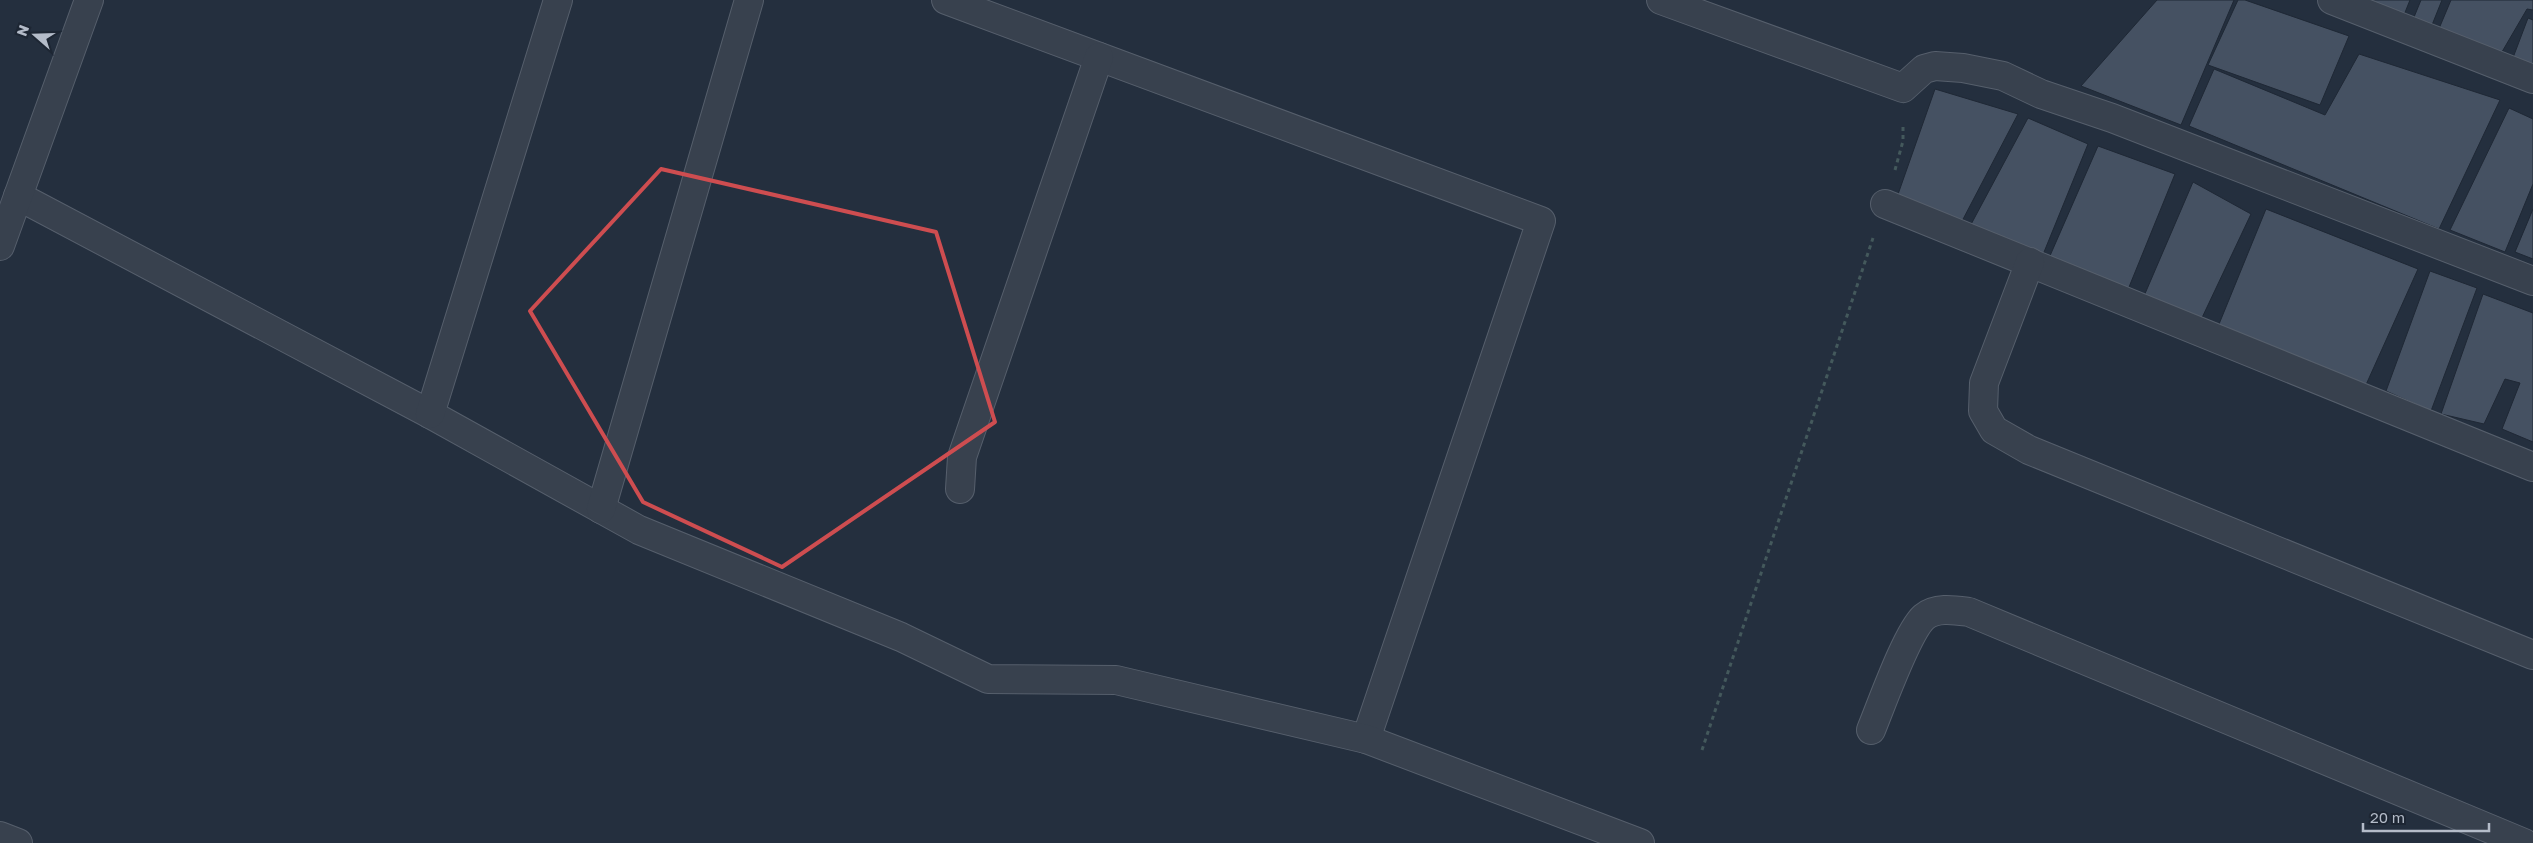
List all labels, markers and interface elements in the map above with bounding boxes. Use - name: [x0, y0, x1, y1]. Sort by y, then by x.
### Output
- north arrow: [10, 10, 60, 60]
- text: N: [13, 22, 32, 38]
- scale bar: [2363, 800, 2489, 832]
- text: 20 m: [2370, 808, 2405, 826]

